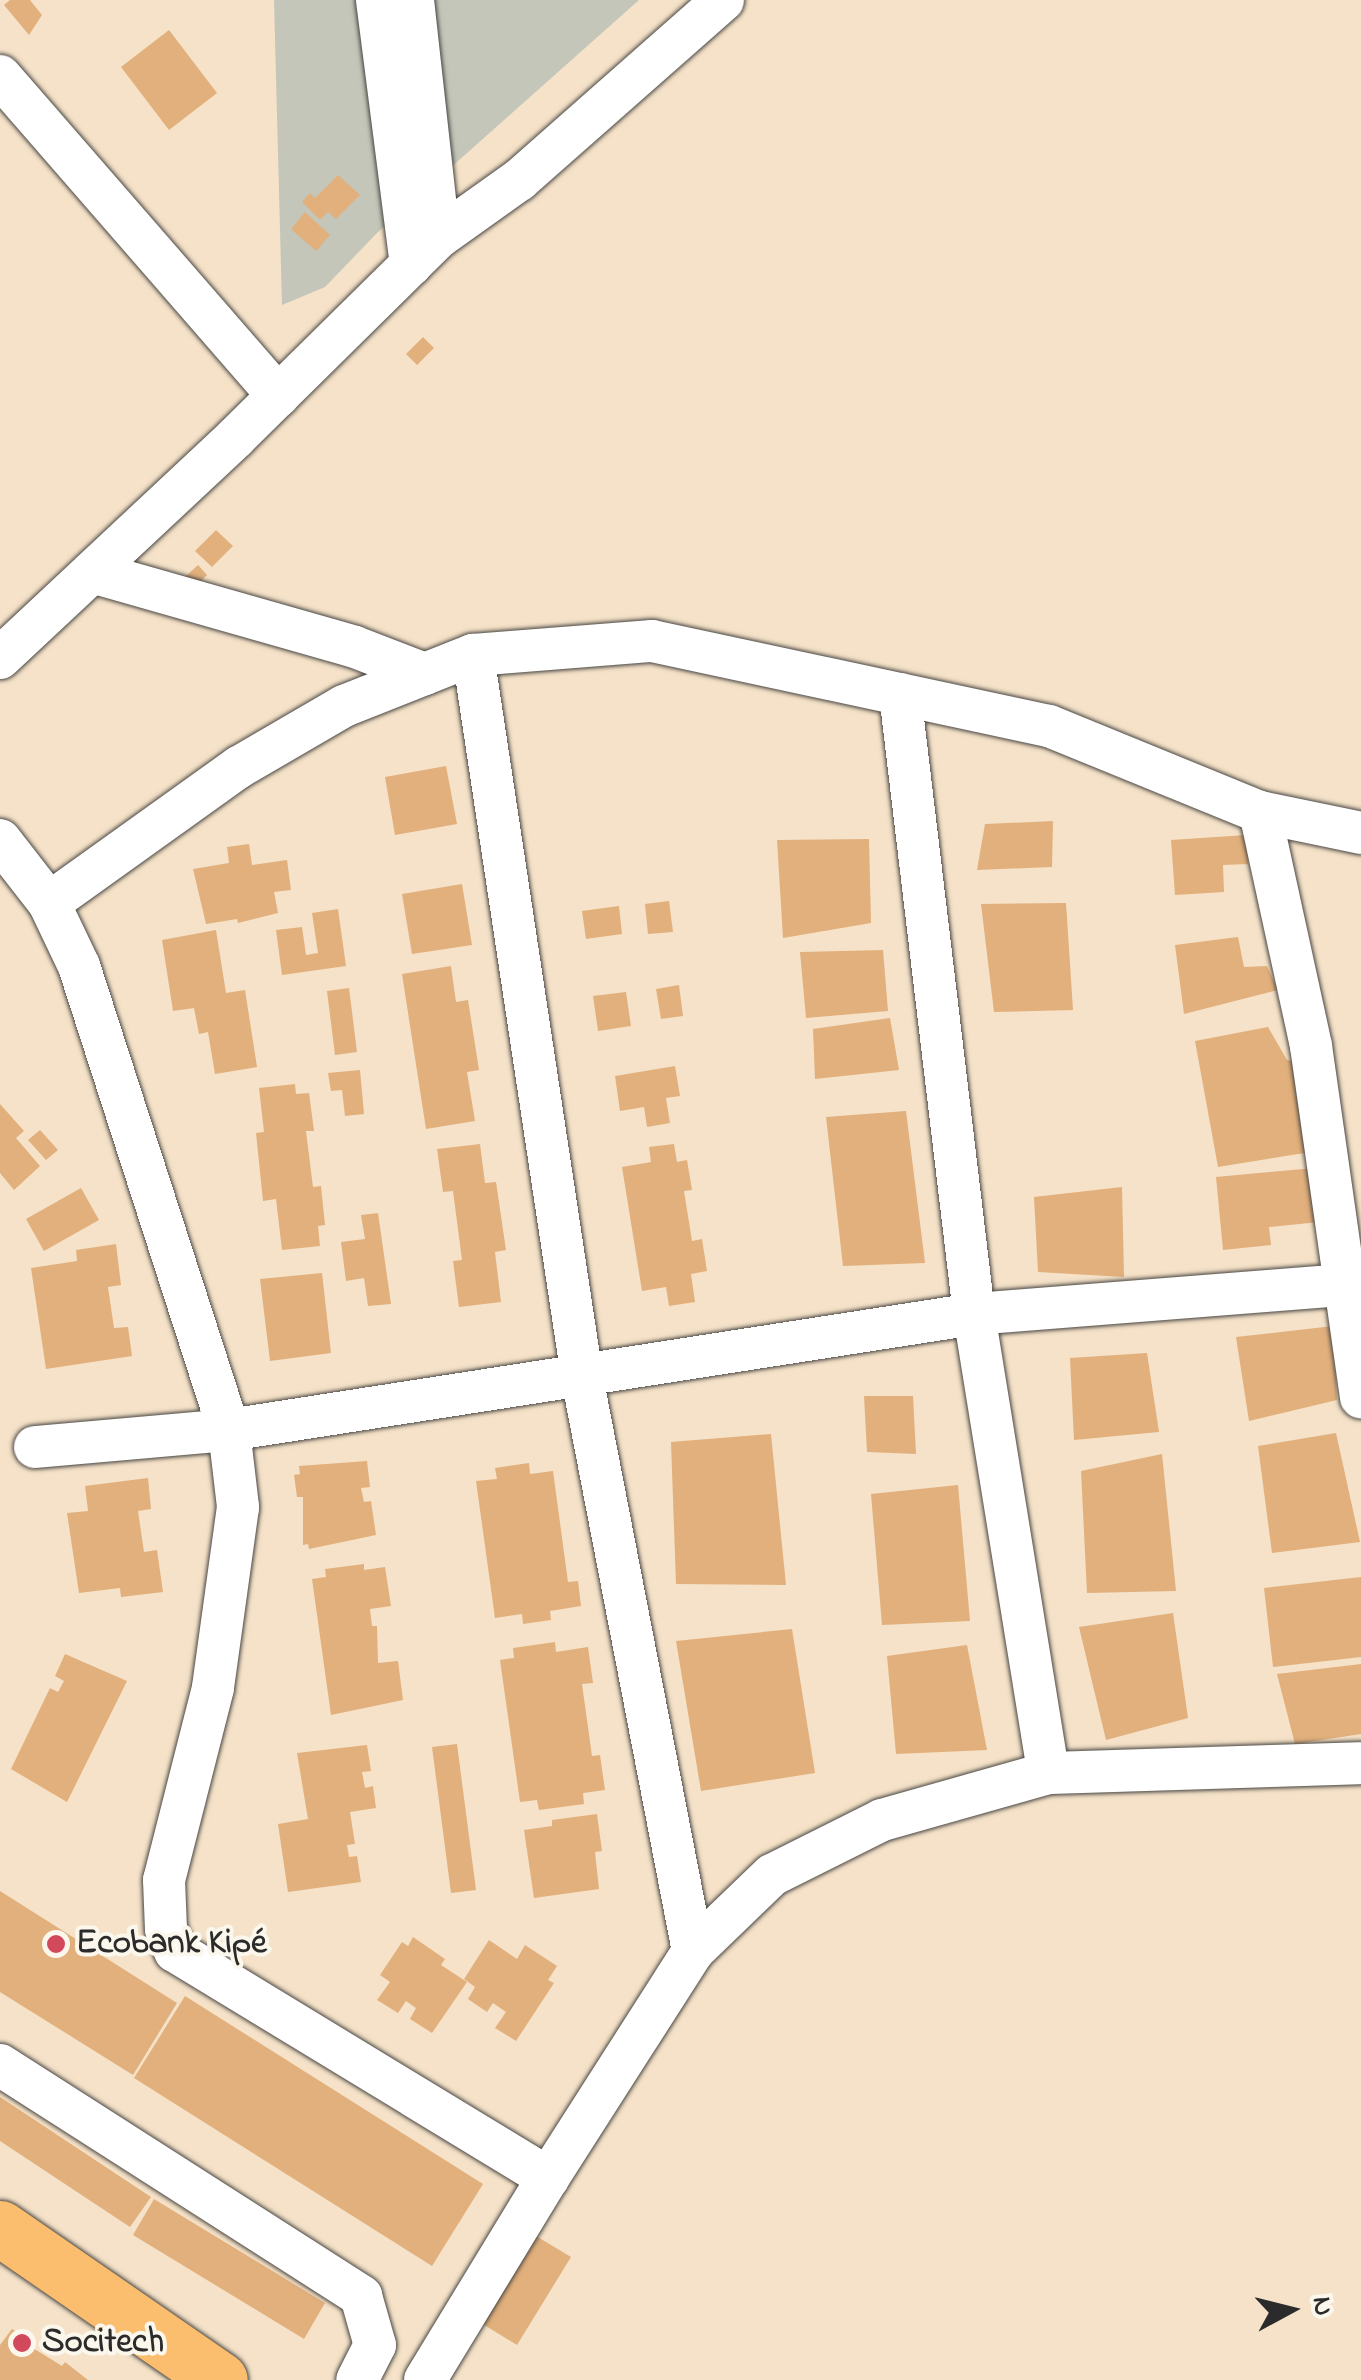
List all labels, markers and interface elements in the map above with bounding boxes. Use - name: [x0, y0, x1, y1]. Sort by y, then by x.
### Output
- place label: Ecobank Kipé: [76, 1923, 267, 1965]
- marker: Ecobank Kipé: [45, 1933, 67, 1955]
- north arrow: [1241, 2260, 1341, 2360]
- text: N: [1300, 2294, 1343, 2318]
- place label: Socitech: [42, 2322, 164, 2364]
- marker: Socitech: [11, 2332, 33, 2354]

